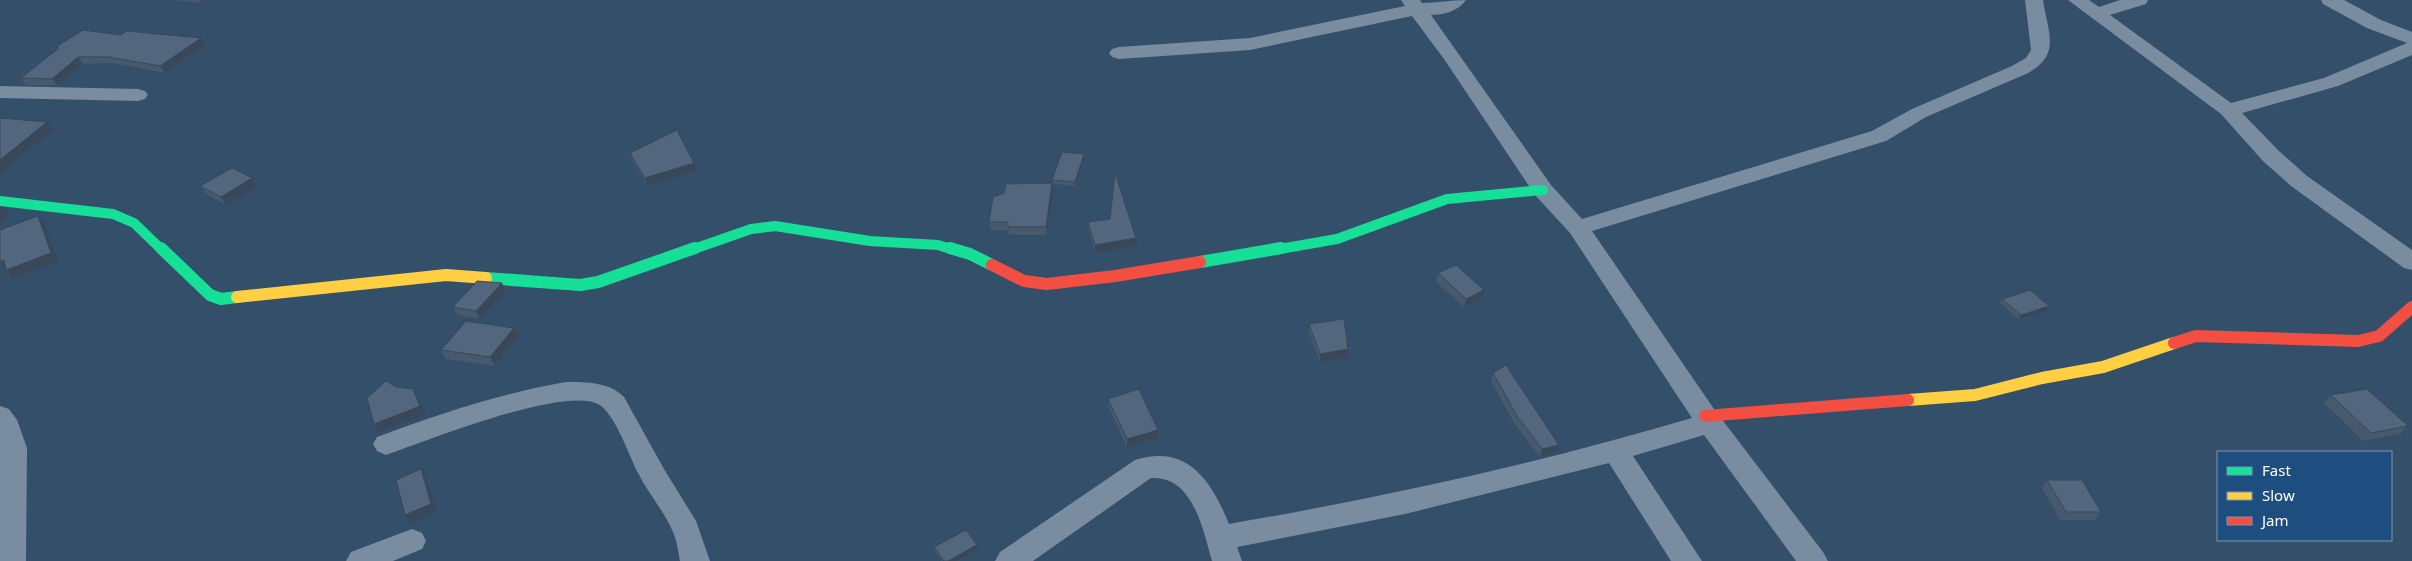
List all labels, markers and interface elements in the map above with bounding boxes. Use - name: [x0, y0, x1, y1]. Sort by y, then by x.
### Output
- legend: [2217, 451, 2392, 541]
- text: Fast: [2262, 460, 2291, 480]
- text: Slow: [2262, 485, 2295, 505]
- text: Jam: [2260, 510, 2289, 530]

